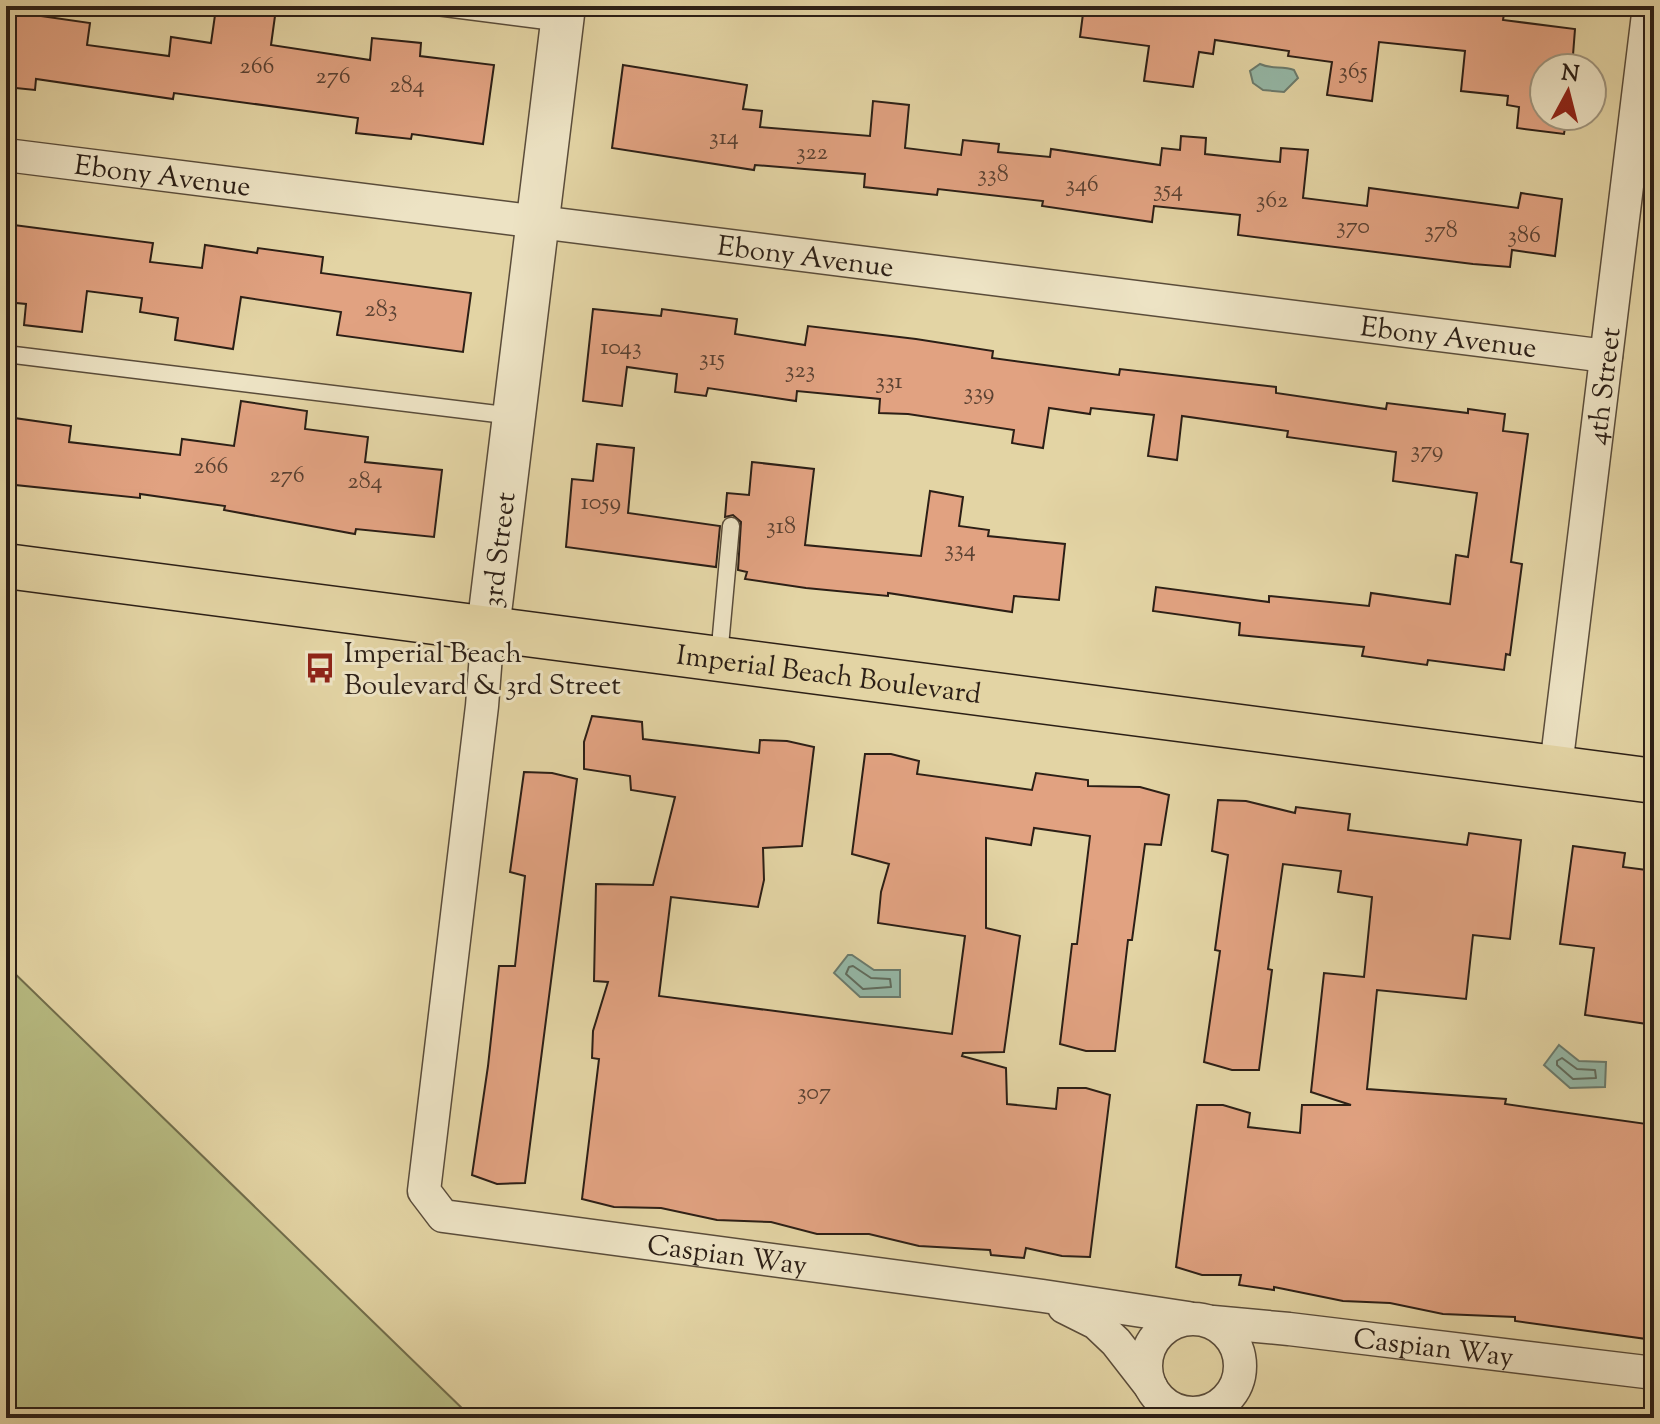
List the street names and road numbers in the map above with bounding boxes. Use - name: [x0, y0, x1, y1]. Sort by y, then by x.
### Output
- street label: Ebony Avenue: [72, 147, 253, 209]
- street label: Ebony Avenue: [715, 228, 896, 289]
- street label: Ebony Avenue: [1358, 308, 1539, 370]
- street label: 4th Street: [1579, 325, 1633, 447]
- street label: 3rd Street: [474, 490, 528, 610]
- street label: Imperial Beach Boulevard: [674, 637, 984, 716]
- street label: Caspian Way: [645, 1226, 809, 1287]
- street label: Caspian Way: [1351, 1320, 1516, 1379]

